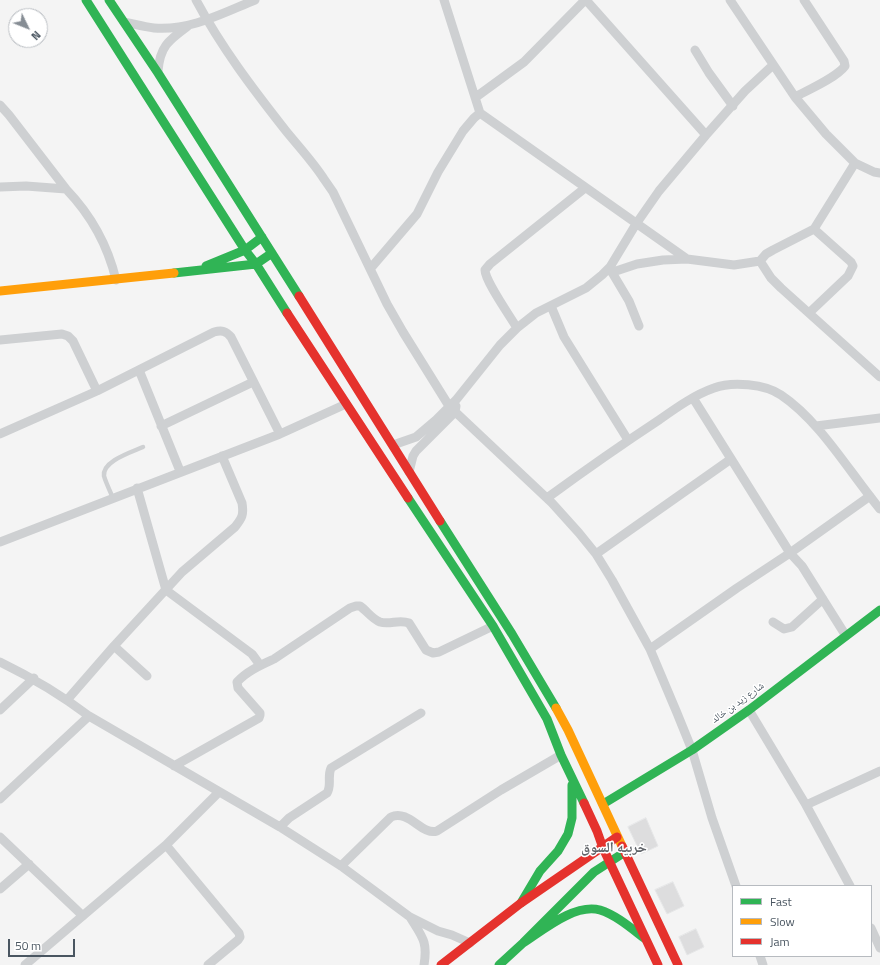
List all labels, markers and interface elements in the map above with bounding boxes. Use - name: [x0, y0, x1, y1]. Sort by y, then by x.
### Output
- north arrow: [8, 8, 48, 48]
- text: N: [28, 27, 44, 44]
- street label: شارع زيد بن خالد: [709, 680, 767, 726]
- district label: خربیه السوق: [581, 841, 647, 857]
- legend: [732, 885, 872, 957]
- text: Fast: [770, 892, 792, 911]
- text: Slow: [770, 912, 795, 931]
- scale bar: [10, 931, 77, 957]
- text: Jam: [770, 932, 790, 951]
- text: 50 m: [15, 936, 41, 955]

